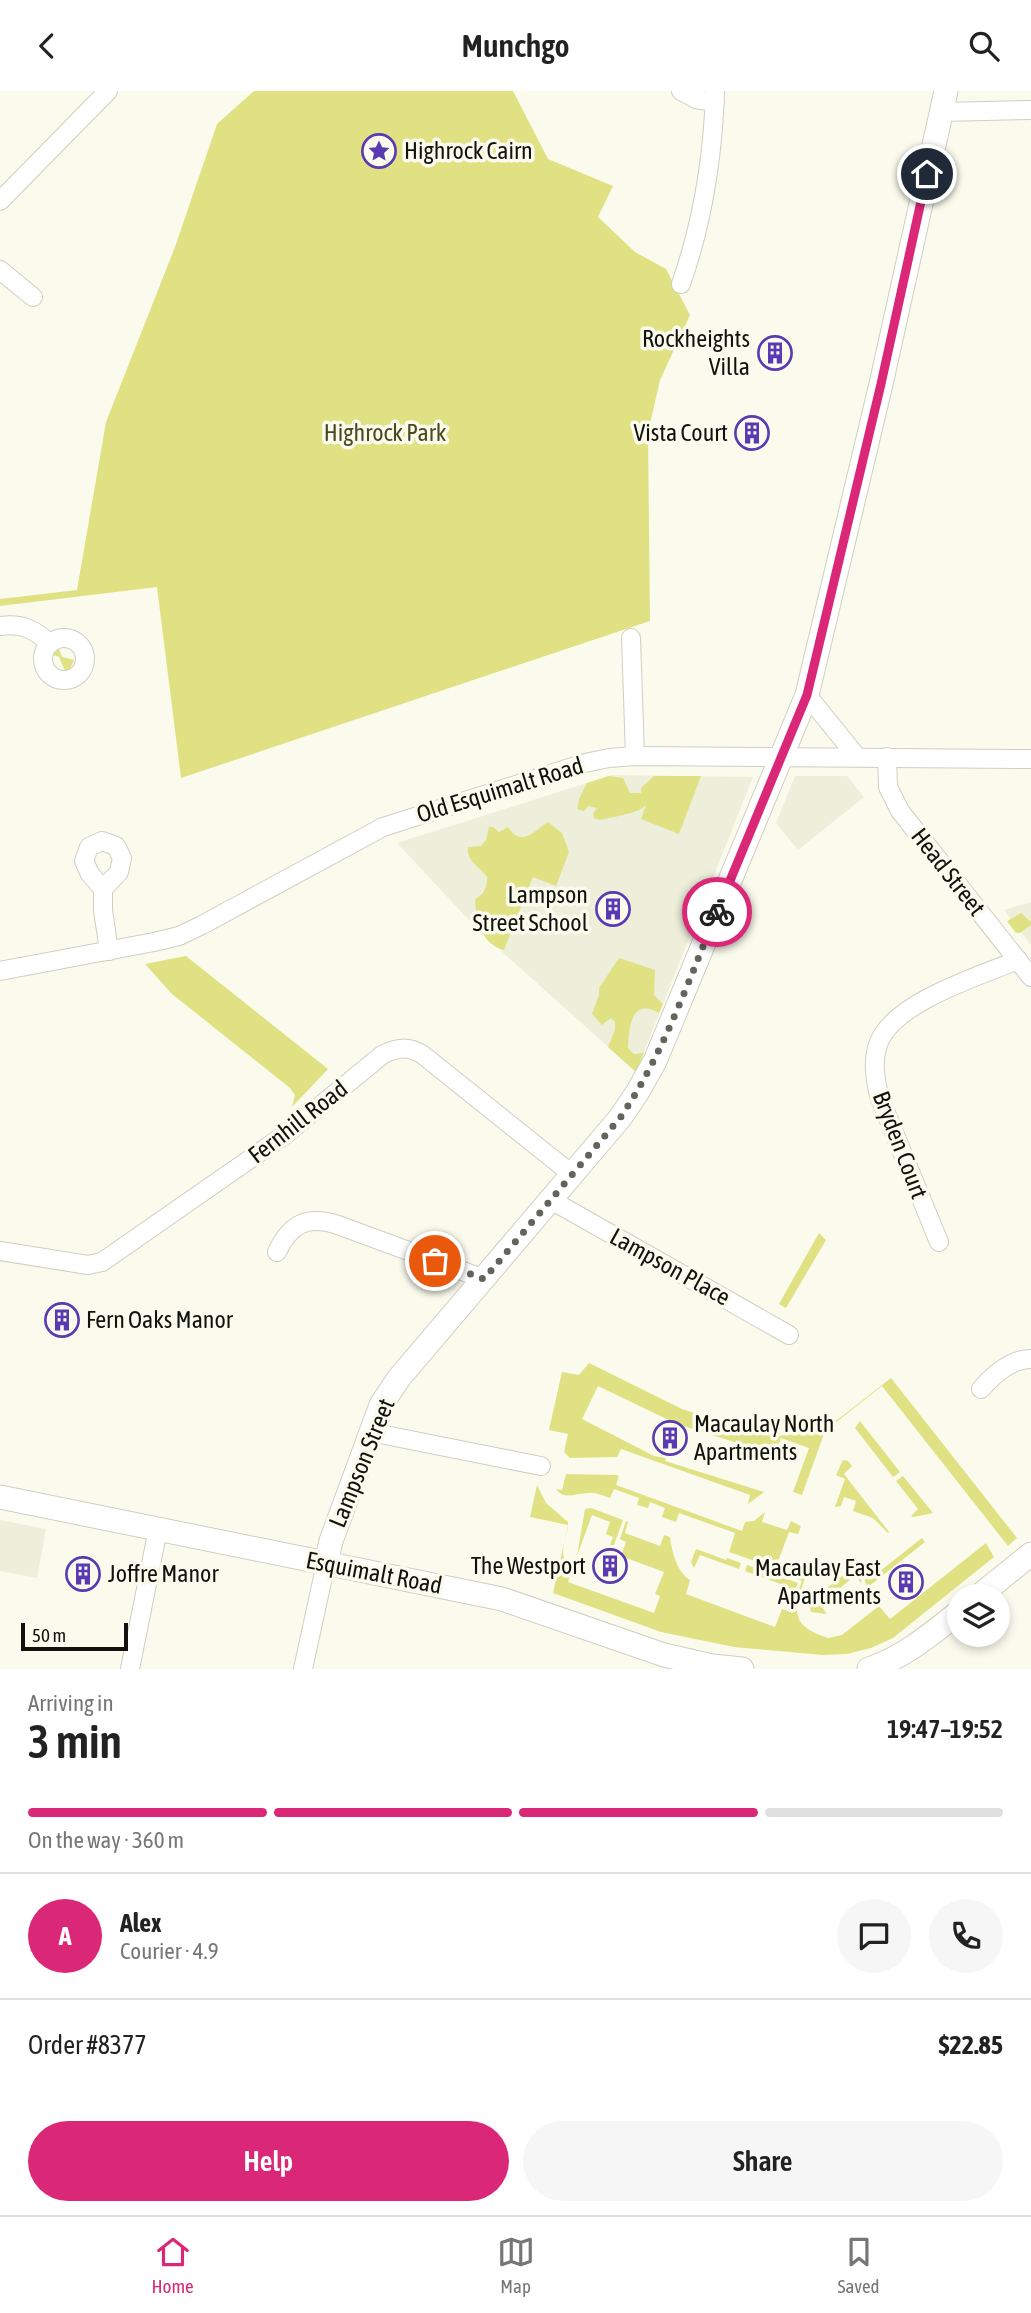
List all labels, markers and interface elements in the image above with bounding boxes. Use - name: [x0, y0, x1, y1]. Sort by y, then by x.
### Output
- icon: back: [28, 27, 66, 65]
- text: Munchgo: [462, 27, 569, 64]
- icon: search: [965, 27, 1003, 65]
- place icon: Highrock Cairn: [360, 132, 398, 170]
- place label: Highrock Cairn: [404, 137, 533, 164]
- pin: [897, 144, 957, 204]
- icon: home: [908, 155, 946, 193]
- place label: Rockheights Villa: [642, 325, 750, 380]
- building icon: Rockheights Villa: [756, 334, 794, 372]
- building icon: Vista Court: [733, 414, 771, 452]
- park label: Highrock Park: [324, 419, 447, 446]
- place label: Vista Court: [633, 419, 728, 446]
- street label: Old Esquimalt Road: [413, 751, 586, 828]
- street label: Head Street: [906, 823, 991, 921]
- courier: [682, 877, 752, 947]
- place label: Lampson Street School: [473, 881, 589, 936]
- building icon: Lampson Street School: [594, 890, 632, 928]
- icon: bike: [698, 893, 736, 931]
- street label: Fernhill Road: [243, 1075, 352, 1169]
- street label: Bryden Court: [868, 1087, 933, 1202]
- street label: Lampson Place: [606, 1223, 735, 1311]
- pin: [405, 1231, 465, 1291]
- icon: bag: [416, 1242, 454, 1280]
- building icon: Fern Oaks Manor: [43, 1301, 81, 1339]
- place label: Fern Oaks Manor: [86, 1306, 234, 1333]
- street label: Lampson Street: [323, 1394, 400, 1531]
- place label: Macaulay North Apartments: [694, 1410, 834, 1465]
- building icon: Macaulay North Apartments: [651, 1419, 689, 1457]
- street label: Esquimalt Road: [304, 1546, 444, 1599]
- building icon: The Westport: [591, 1547, 629, 1585]
- place label: The Westport: [471, 1552, 586, 1579]
- place label: Macaulay East Apartments: [755, 1554, 881, 1609]
- building icon: Joffre Manor: [64, 1555, 102, 1593]
- place label: Joffre Manor: [108, 1560, 219, 1587]
- building icon: Macaulay East Apartments: [887, 1563, 925, 1601]
- map controls: [947, 1584, 1010, 1647]
- button: layers: [947, 1584, 1010, 1647]
- scale bar: [21, 1620, 128, 1652]
- text: 50 m: [32, 1624, 66, 1646]
- text: Arriving in: [28, 1690, 114, 1716]
- text: 19:47–19:52: [887, 1714, 1003, 1744]
- text: 3 min: [28, 1715, 122, 1768]
- text: On the way · 360 m: [28, 1827, 184, 1853]
- button: chat: [837, 1899, 911, 1973]
- button: phone: [929, 1899, 1003, 1973]
- text: Alex: [120, 1908, 161, 1938]
- text: A: [59, 1921, 71, 1951]
- text: Courier · 4.9: [120, 1938, 219, 1964]
- text: Order #8377: [28, 2030, 147, 2060]
- text: $22.85: [939, 2030, 1003, 2060]
- button: Help: [28, 2121, 509, 2201]
- button: Share: [523, 2121, 1003, 2201]
- tab: Home: [151, 2233, 194, 2297]
- tab: Map: [497, 2233, 535, 2297]
- tab: Saved: [838, 2233, 880, 2297]

